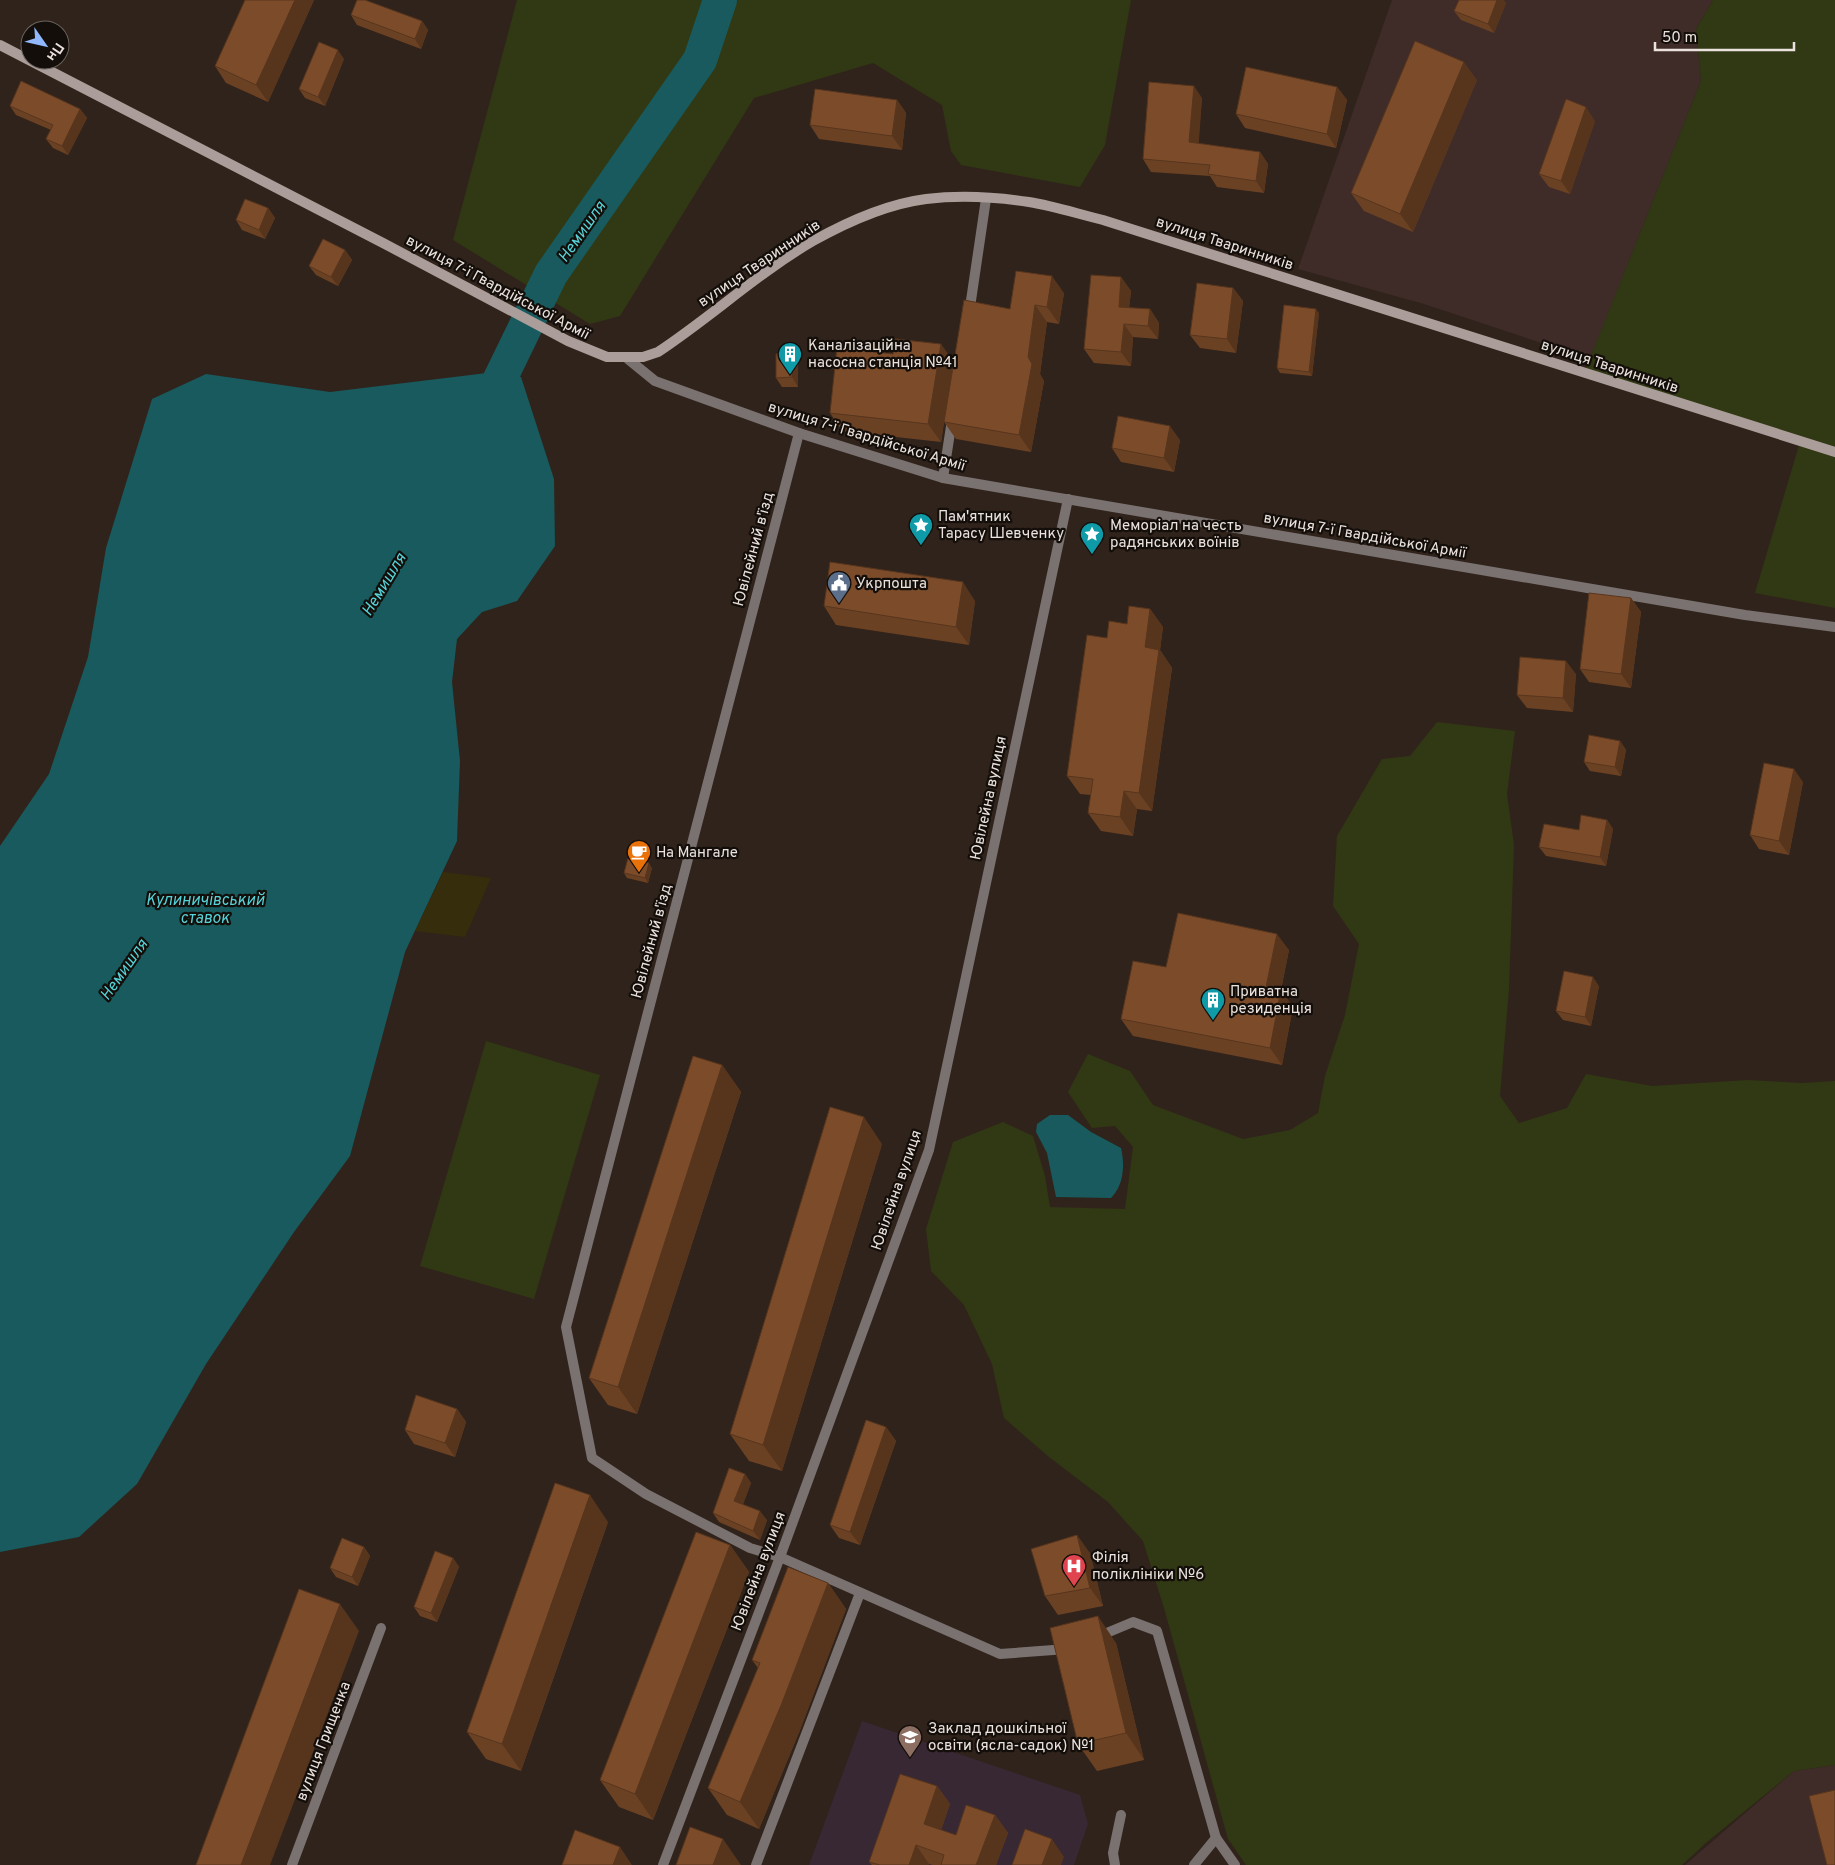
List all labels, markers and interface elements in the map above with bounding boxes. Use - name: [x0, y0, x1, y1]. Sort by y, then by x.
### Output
- north arrow: [20, 20, 70, 70]
- scale bar: [1655, 20, 1794, 52]
- text: 50 m: [1662, 29, 1697, 48]
- text: Пн: [42, 39, 67, 64]
- water label: Немишля: [554, 197, 611, 267]
- street label: вулиця Тваринників: [1153, 213, 1296, 276]
- street label: вулиця Тваринників: [695, 216, 825, 312]
- street label: вулиця 7-ї Гвардійської Армії: [402, 232, 593, 345]
- street label: вулиця Тваринників: [1538, 336, 1681, 399]
- place label: Каналізаційна насосна станція №41: [808, 337, 958, 373]
- building icon: Каналізаційна насосна станція №41: [777, 341, 803, 375]
- street label: вулиця 7-ї Гвардійської Армії: [766, 398, 969, 477]
- street label: Ювілейний в'їзд: [730, 490, 779, 609]
- place label: Пам'ятник Тарасу Шевченку: [938, 508, 1064, 544]
- street label: вулиця 7-ї Гвардійської Армії: [1262, 509, 1469, 564]
- place icon: Пам'ятник Тарасу Шевченку: [908, 512, 934, 546]
- place label: Меморіал на честь радянських воїнів: [1110, 517, 1242, 553]
- place icon: Меморіал на честь радянських воїнів: [1079, 521, 1105, 555]
- water label: Немишля: [358, 549, 412, 620]
- public building icon: Укрпошта: [826, 570, 852, 604]
- place label: Укрпошта: [856, 575, 927, 594]
- street label: Ювілейна вулиця: [967, 735, 1012, 862]
- cafe icon: На Мангале: [626, 839, 652, 873]
- place label: На Мангале: [656, 844, 738, 863]
- street label: Ювілейний в'їзд: [628, 882, 677, 1001]
- water label: Кулиничівський ставок: [146, 891, 265, 929]
- water label: Немишля: [96, 935, 153, 1005]
- place label: Приватна резиденція: [1230, 983, 1312, 1019]
- building icon: Приватна резиденція: [1200, 987, 1226, 1021]
- street label: Ювілейна вулиця: [868, 1128, 927, 1253]
- street label: Ювілейна вулиця: [728, 1509, 791, 1634]
- place label: Філія поліклініки №6: [1092, 1549, 1204, 1585]
- hospital icon: Філія поліклініки №6: [1061, 1553, 1087, 1587]
- street label: вулиця Грищенка: [293, 1679, 356, 1804]
- place label: Заклад дошкільної освіти (ясла-садок) №1: [928, 1720, 1094, 1756]
- school or university icon: Заклад дошкільної освіти (ясла-садок) №1: [897, 1724, 923, 1758]

